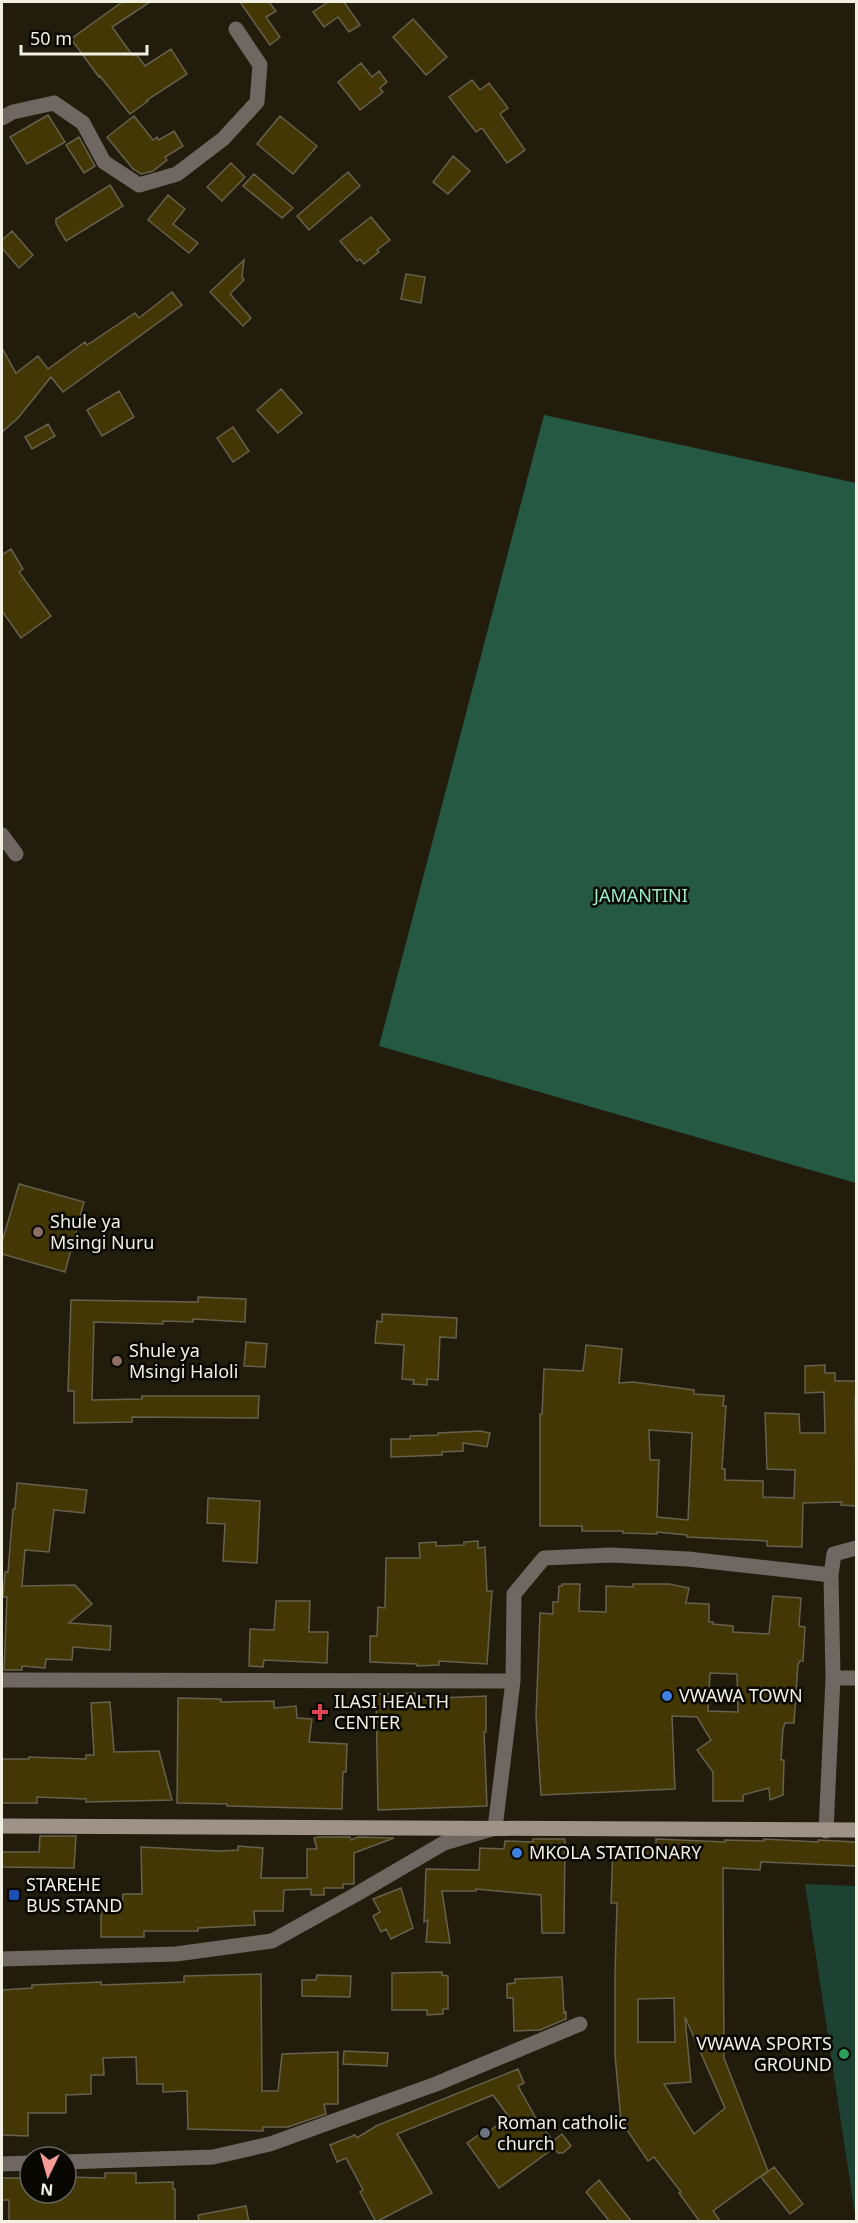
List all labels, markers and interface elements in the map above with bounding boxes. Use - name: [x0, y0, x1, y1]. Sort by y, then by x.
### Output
- scale bar: [21, 18, 147, 56]
- text: 50 m: [30, 26, 72, 50]
- park label: JAMANTINI: [592, 883, 688, 907]
- place label: Shule ya Msingi Nuru: [50, 1209, 154, 1254]
- marker: Shule ya Msingi Nuru: [31, 1225, 45, 1239]
- place label: Shule ya Msingi Haloli: [129, 1338, 238, 1383]
- marker: Shule ya Msingi Haloli: [110, 1354, 124, 1368]
- place label: VWAWA TOWN: [679, 1683, 803, 1707]
- place label: ILASI HEALTH CENTER: [334, 1689, 449, 1734]
- marker: VWAWA TOWN: [660, 1689, 674, 1703]
- marker: ILASI HEALTH CENTER: [311, 1703, 329, 1721]
- place label: MKOLA STATIONARY: [529, 1840, 702, 1864]
- marker: MKOLA STATIONARY: [510, 1846, 524, 1860]
- place label: STAREHE BUS STAND: [26, 1872, 122, 1917]
- marker: STAREHE BUS STAND: [7, 1888, 21, 1902]
- place label: VWAWA SPORTS GROUND: [696, 2031, 832, 2076]
- marker: VWAWA SPORTS GROUND: [837, 2047, 851, 2061]
- place label: Roman catholic church: [497, 2110, 627, 2155]
- marker: Roman catholic church: [478, 2126, 492, 2140]
- north arrow: [18, 2145, 78, 2205]
- text: N: [39, 2178, 54, 2201]

